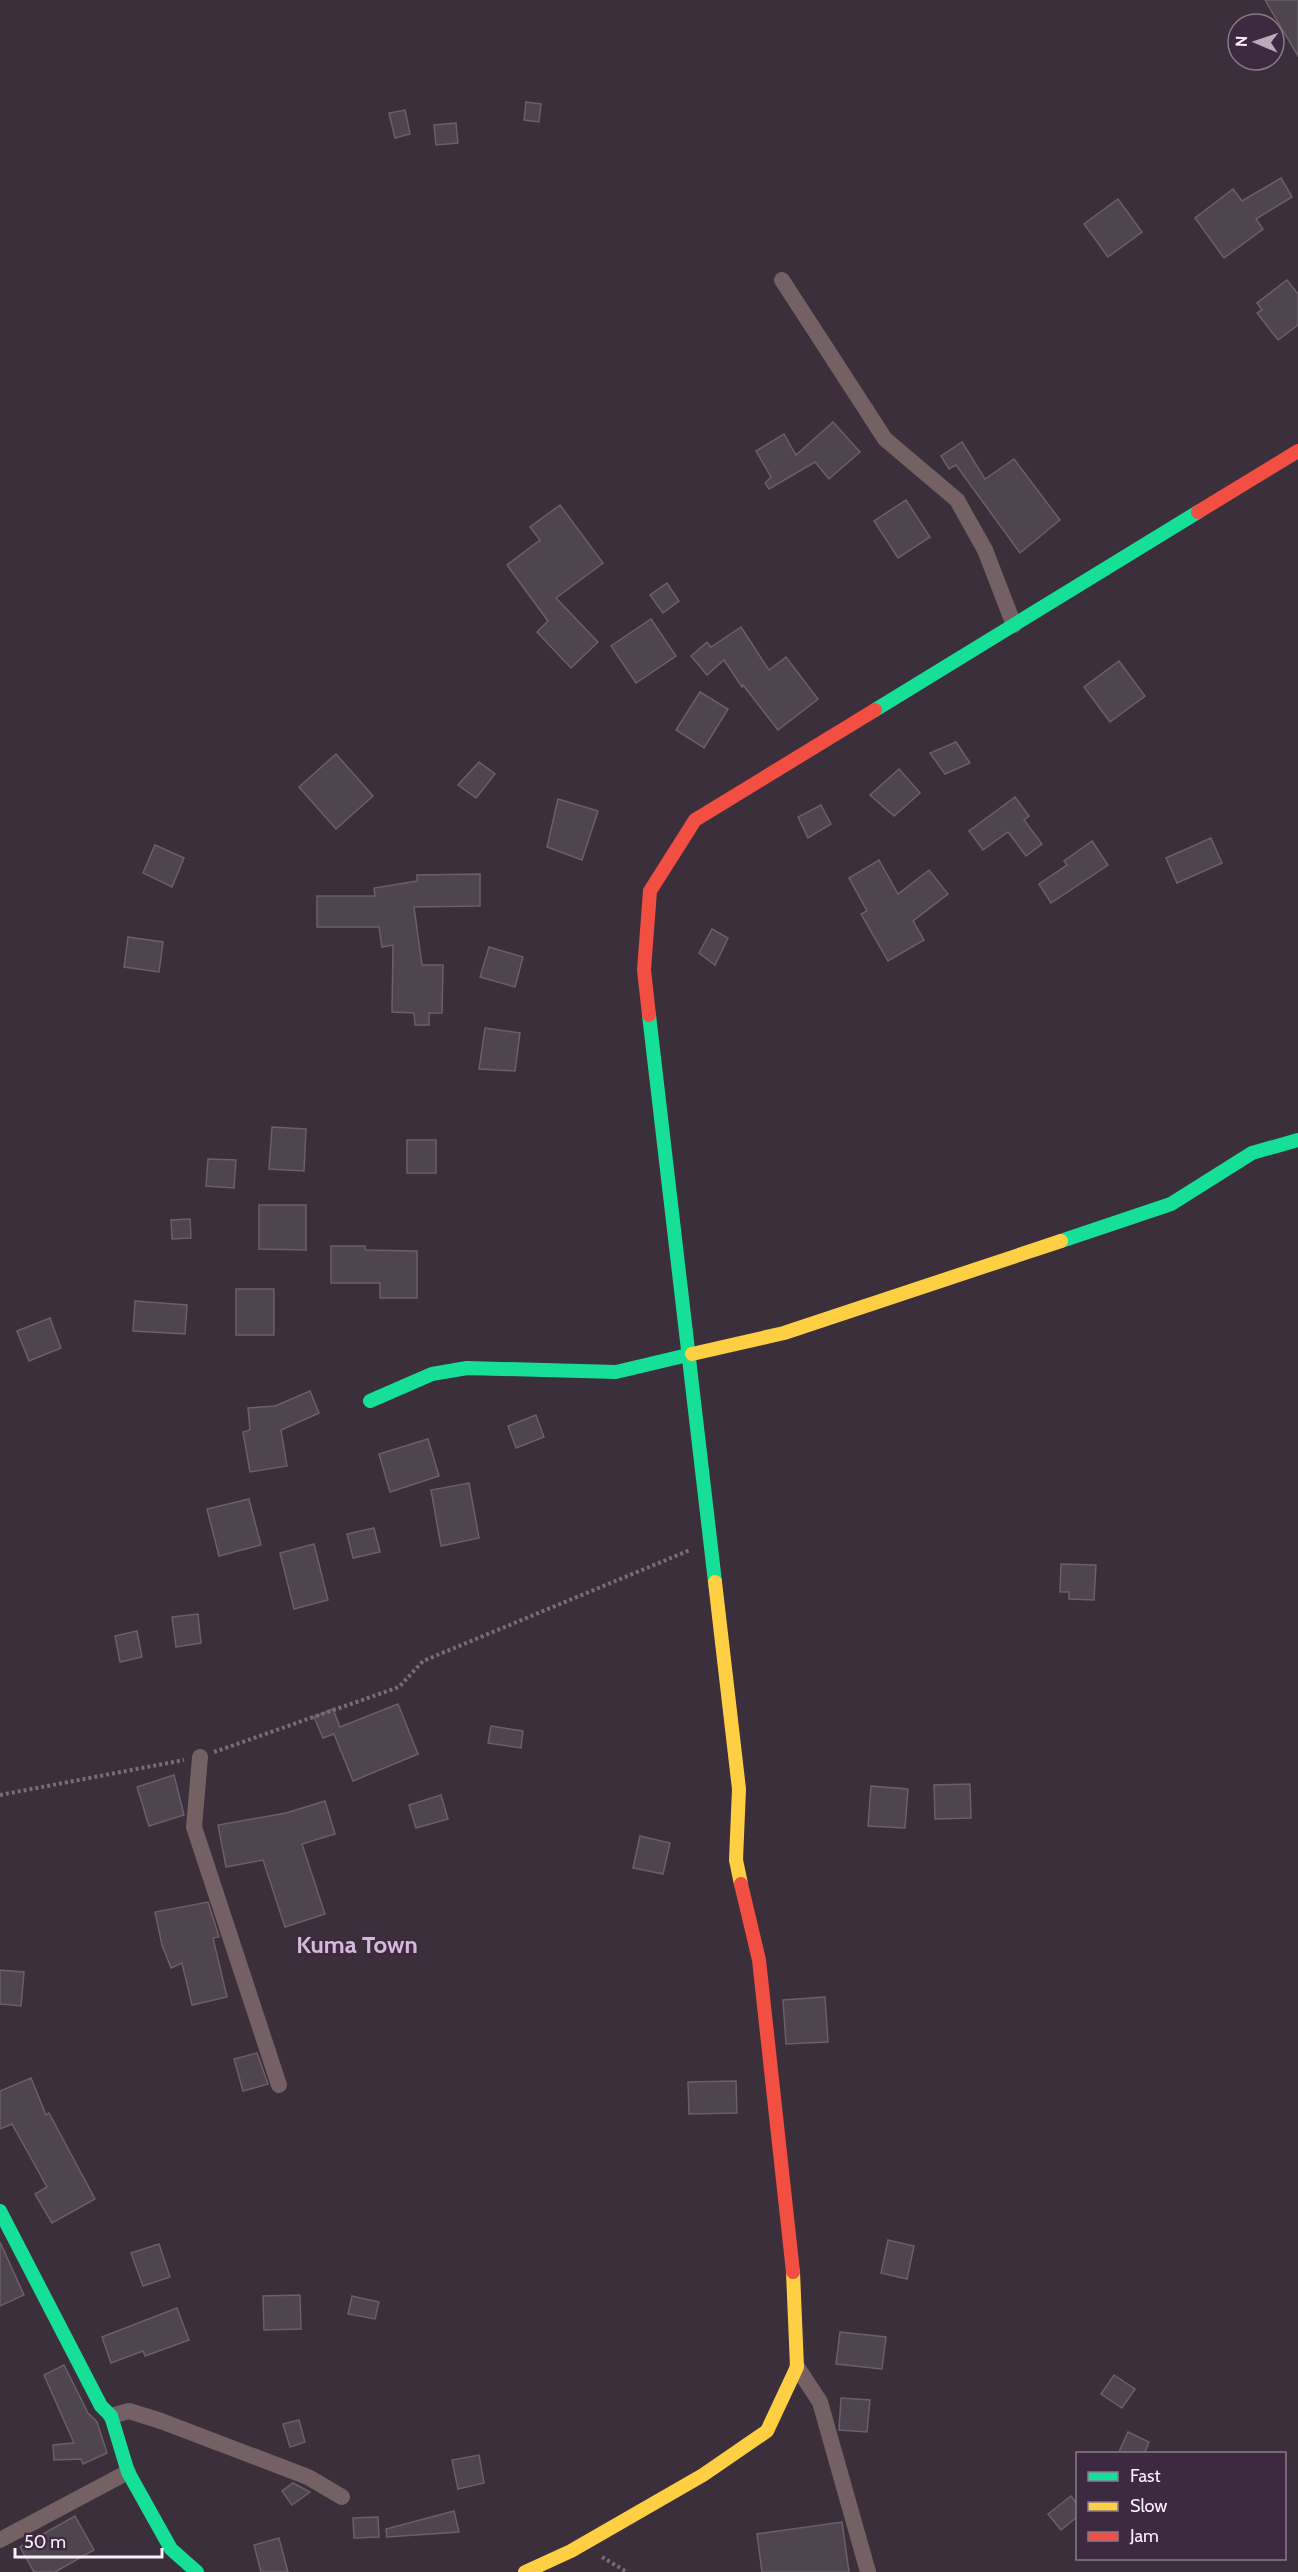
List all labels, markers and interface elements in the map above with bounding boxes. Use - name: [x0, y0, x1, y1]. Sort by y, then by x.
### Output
- north arrow: [1226, 12, 1286, 72]
- text: N: [1232, 36, 1251, 47]
- district label: Kuma Town: [296, 1930, 418, 1959]
- legend: [1076, 2452, 1286, 2560]
- text: Fast: [1130, 2465, 1161, 2487]
- text: Slow: [1130, 2495, 1167, 2517]
- scale bar: [15, 2521, 162, 2559]
- text: Jam: [1129, 2525, 1159, 2547]
- text: 50 m: [24, 2531, 66, 2553]

